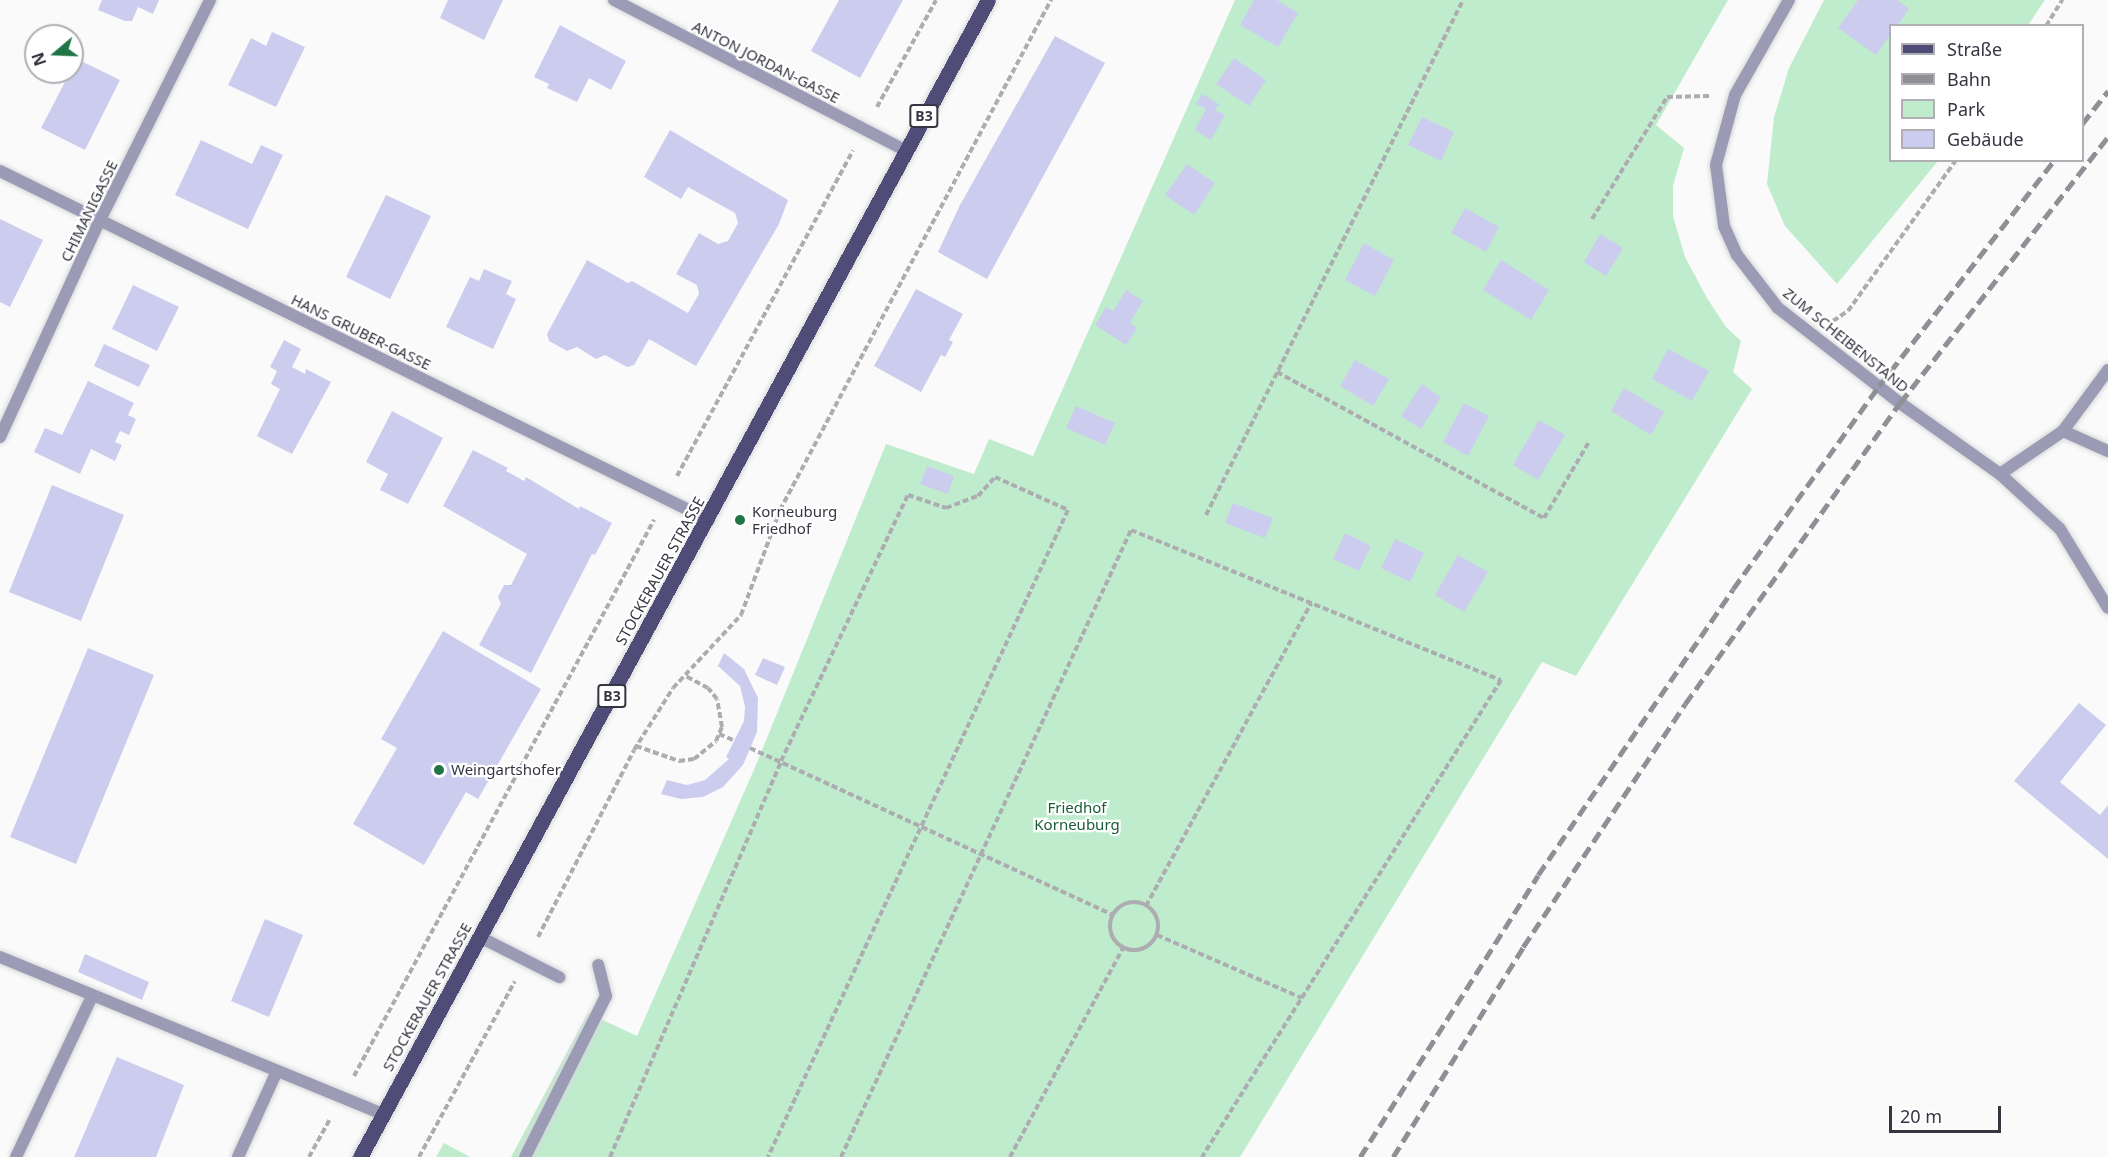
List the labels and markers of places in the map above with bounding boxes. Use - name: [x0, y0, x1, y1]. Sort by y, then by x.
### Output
- place label: Korneuburg Friedhof: [752, 502, 837, 537]
- marker: Korneuburg Friedhof: [733, 513, 747, 527]
- place label: Weingartshofer: [451, 761, 561, 779]
- marker: Weingartshofer: [432, 763, 446, 777]

